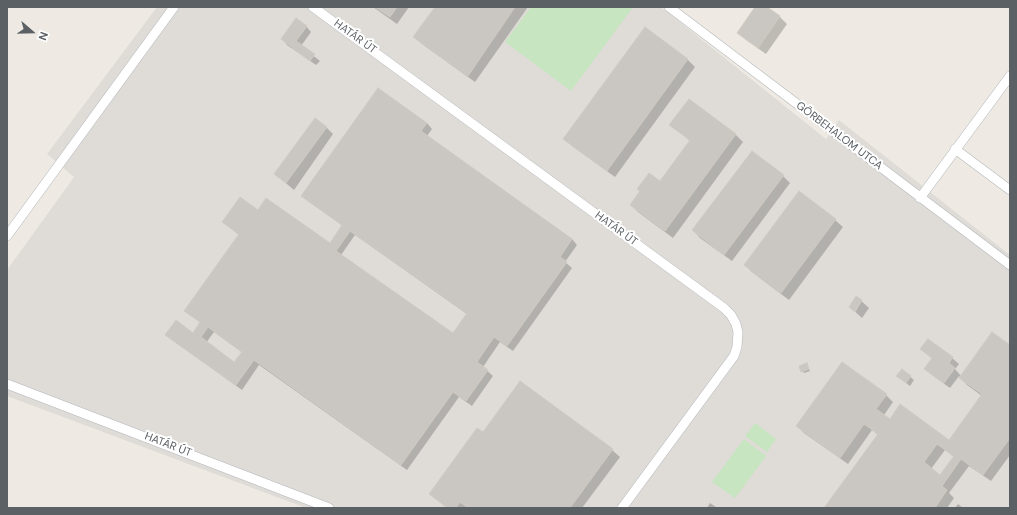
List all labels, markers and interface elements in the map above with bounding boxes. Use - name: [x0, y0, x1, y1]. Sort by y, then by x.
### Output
- north arrow: [12, 12, 52, 52]
- street label: HATÁR ÚT: [331, 17, 379, 57]
- text: N: [35, 30, 51, 42]
- street label: GÖRBEHALOM UTCA: [793, 99, 885, 173]
- street label: HATÁR ÚT: [592, 209, 640, 249]
- street label: HATÁR ÚT: [143, 430, 193, 460]

